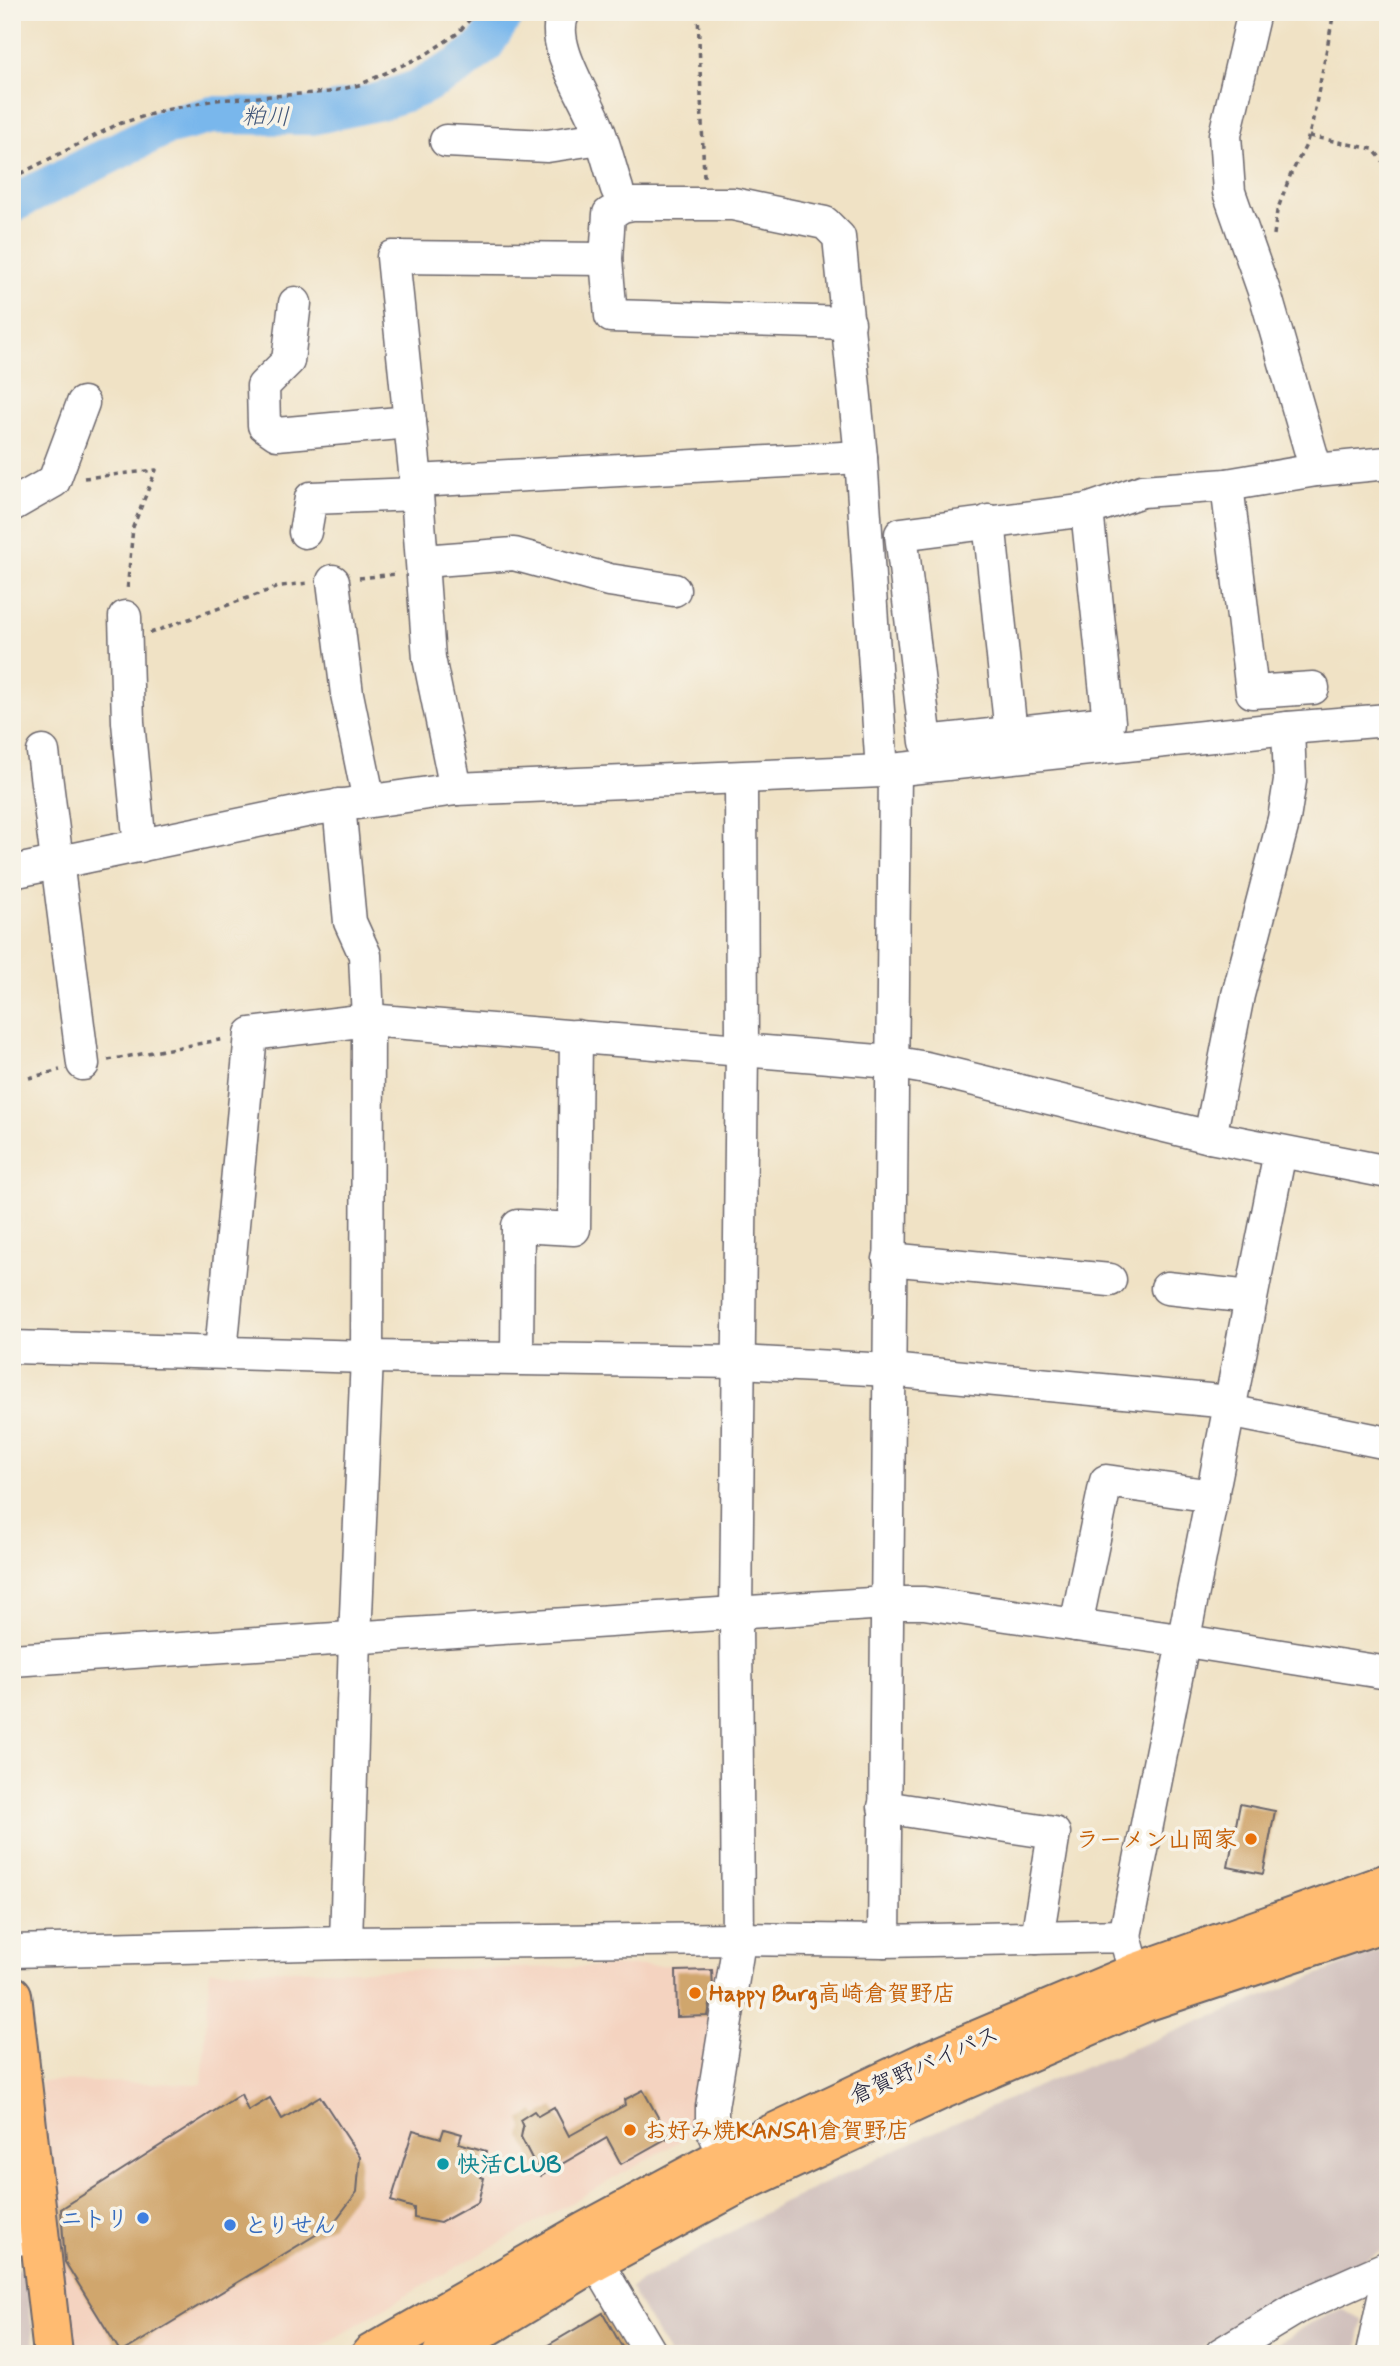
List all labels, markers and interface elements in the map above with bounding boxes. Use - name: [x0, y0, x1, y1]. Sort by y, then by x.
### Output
- water label: 粕川: [242, 102, 290, 133]
- place label: ラーメン山岡家: [1076, 1826, 1237, 1856]
- marker: ラーメン山岡家: [1243, 1831, 1259, 1847]
- place label: Happy Burg高崎倉賀野店: [709, 1980, 956, 2010]
- marker: Happy Burg高崎倉賀野店: [687, 1985, 703, 2001]
- street label: 倉賀野バイパス: [845, 2019, 1004, 2112]
- place label: お好み焼KANSAI倉賀野店: [644, 2117, 909, 2147]
- marker: お好み焼KANSAI倉賀野店: [622, 2122, 638, 2138]
- place label: 快活CLUB: [457, 2151, 561, 2181]
- marker: 快活CLUB: [435, 2156, 451, 2172]
- place label: ニトリ: [60, 2205, 129, 2235]
- marker: ニトリ: [135, 2210, 151, 2226]
- place label: とりせん: [244, 2212, 336, 2242]
- marker: とりせん: [222, 2217, 238, 2233]

